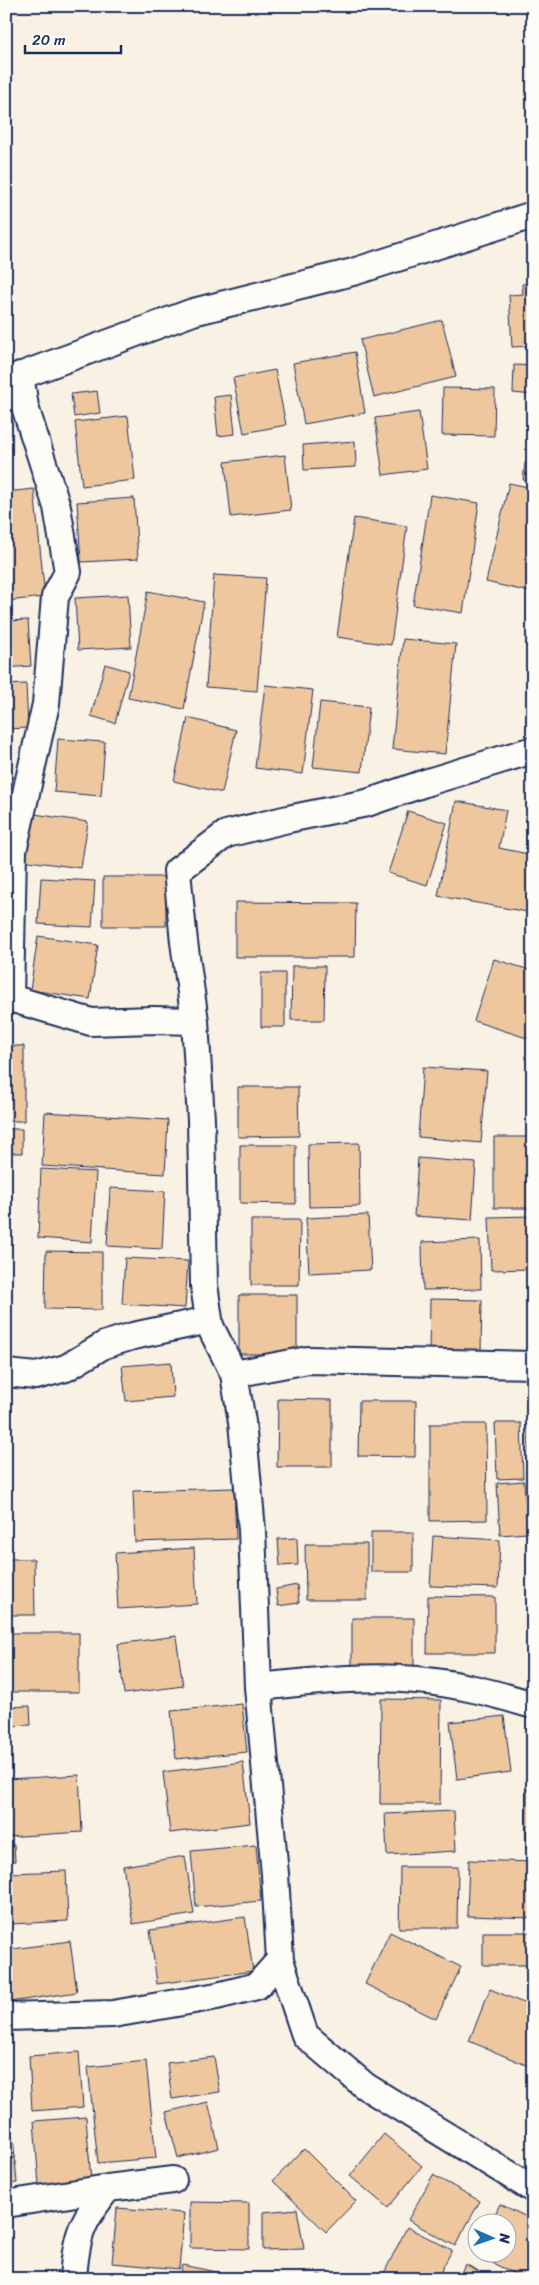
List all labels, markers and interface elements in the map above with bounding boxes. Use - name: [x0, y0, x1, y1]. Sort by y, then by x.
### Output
- scale bar: [25, 22, 121, 54]
- text: 20 m: [32, 27, 66, 53]
- north arrow: [466, 2212, 516, 2262]
- text: N: [492, 2232, 517, 2244]

